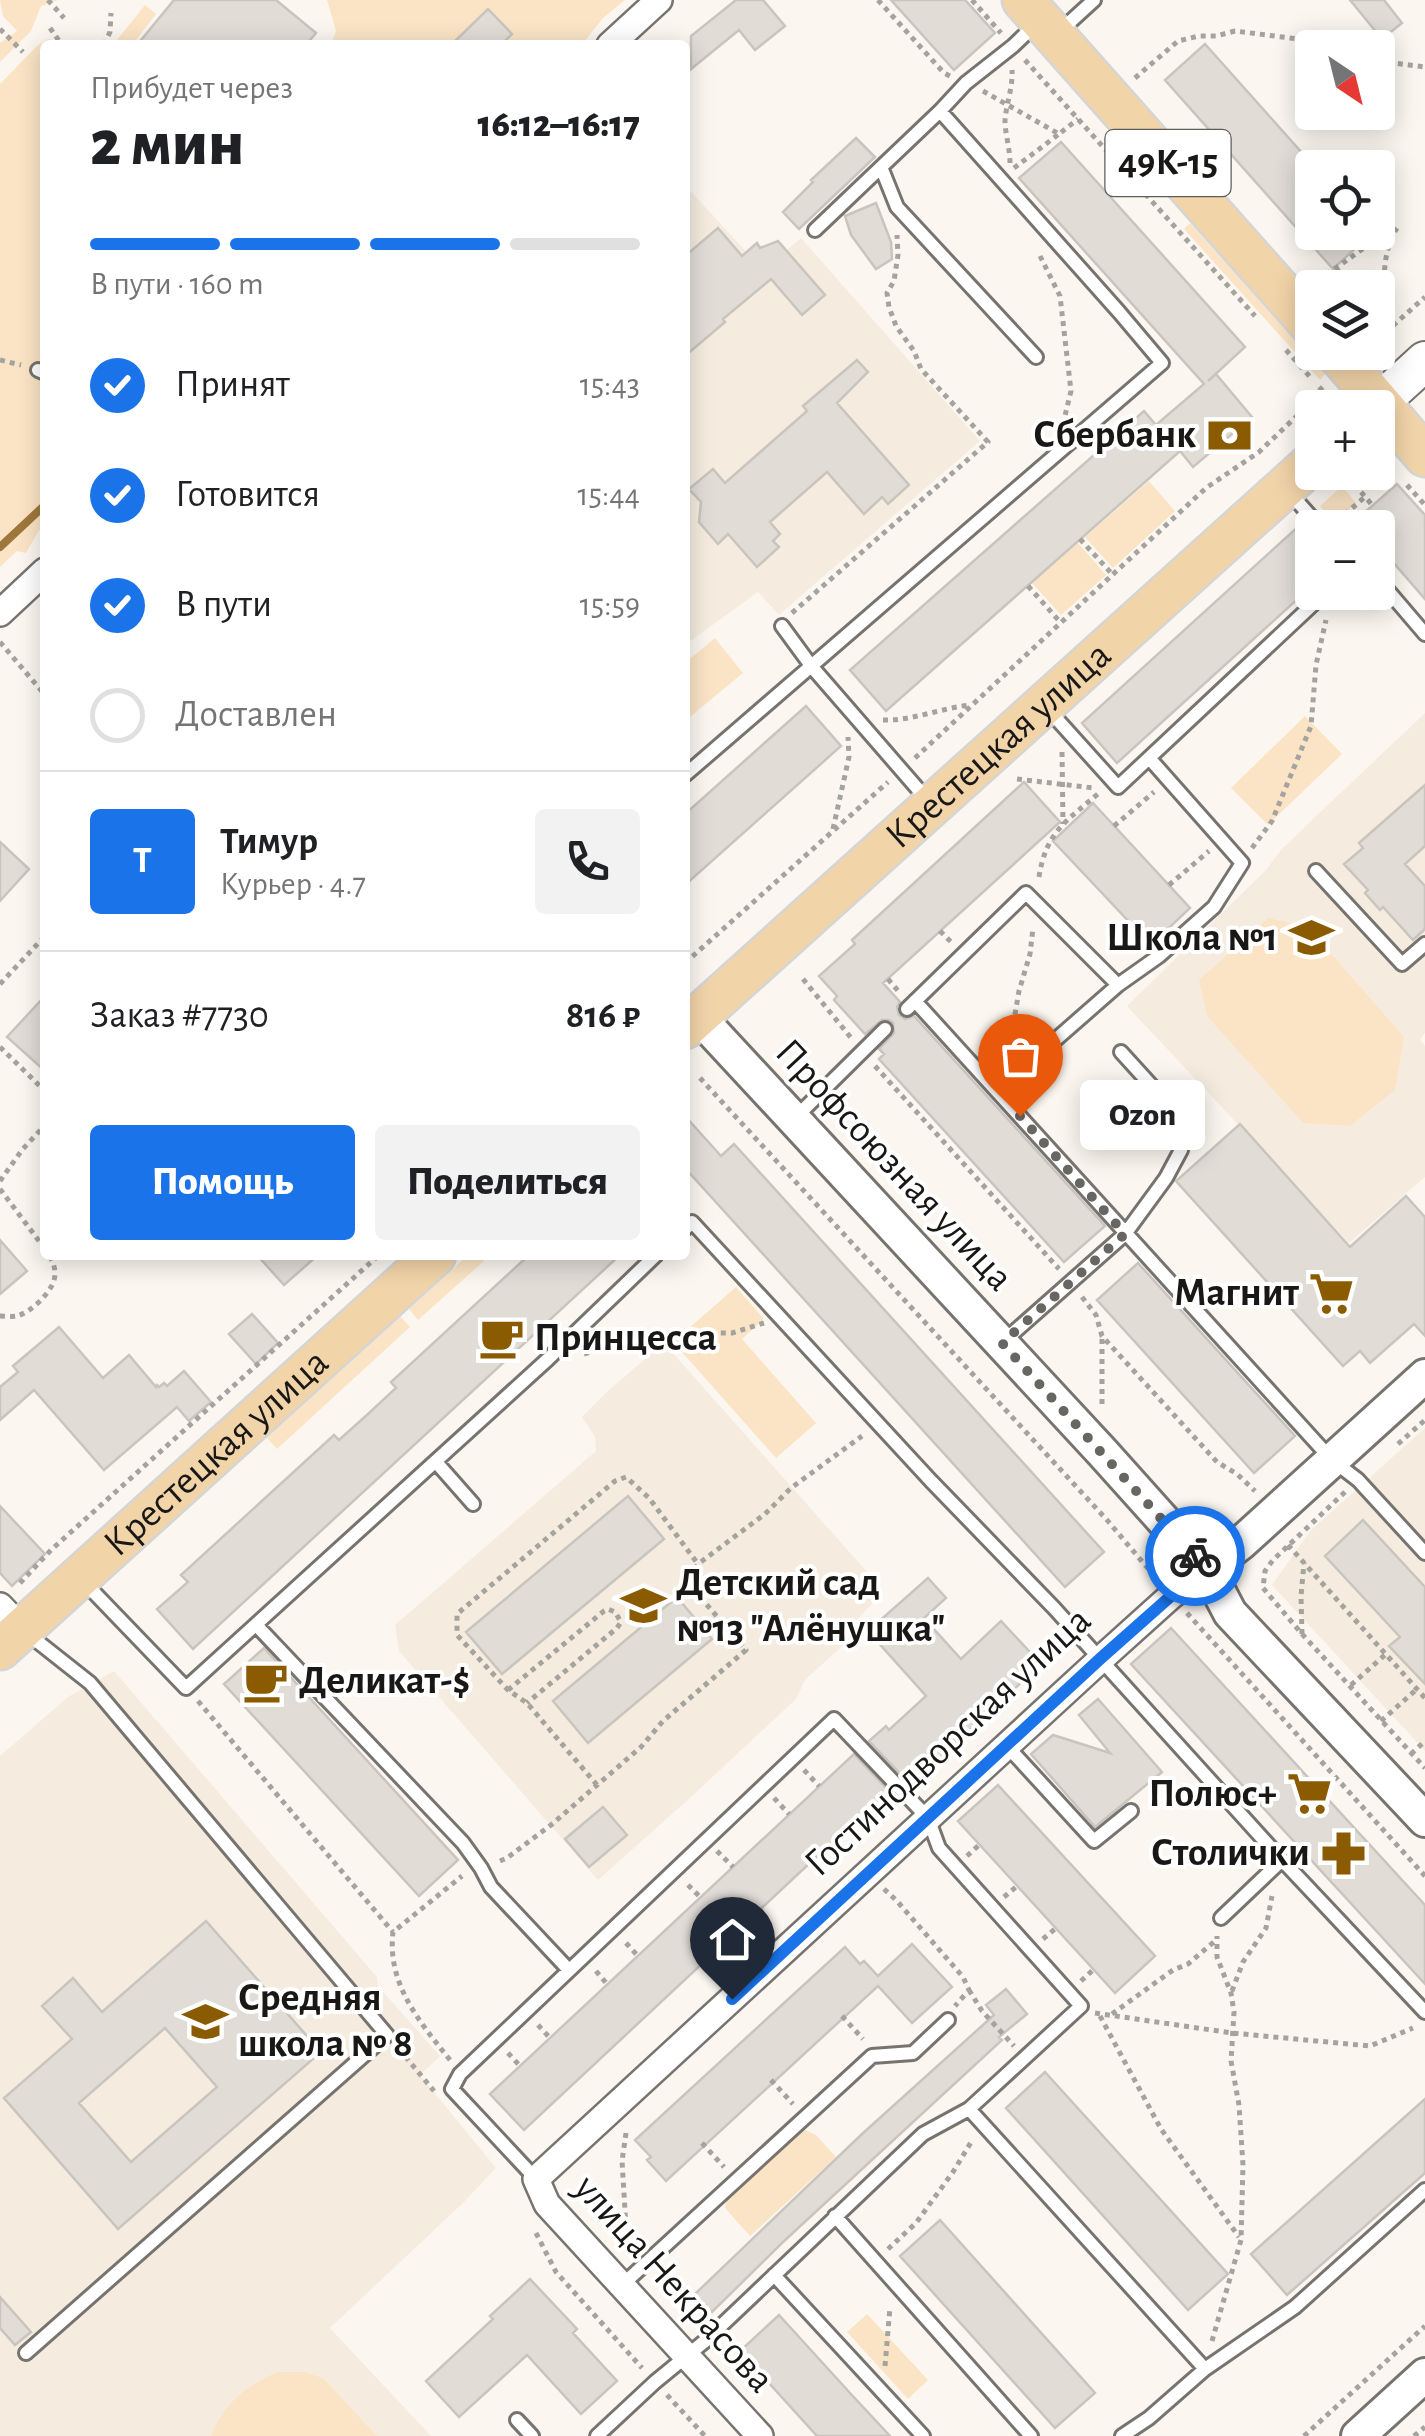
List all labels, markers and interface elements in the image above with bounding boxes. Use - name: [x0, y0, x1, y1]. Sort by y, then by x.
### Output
- north arrow: [1295, 30, 1395, 130]
- map controls: [1295, 30, 1395, 610]
- text: Прибудет через: [90, 72, 293, 104]
- text: 16:12–16:17: [477, 106, 640, 144]
- text: 2 мин: [90, 112, 244, 177]
- road number: 49К-15: [1106, 130, 1230, 196]
- button: locate: [1295, 150, 1395, 250]
- text: В пути · 160 m: [90, 268, 264, 300]
- button: layers: [1295, 270, 1395, 370]
- icon: check: [90, 358, 145, 413]
- text: Принят: [175, 366, 290, 404]
- text: 15:43: [580, 369, 640, 401]
- button: +: [1295, 390, 1395, 490]
- bank icon: Сбербанк: [1205, 411, 1253, 459]
- place label: Сбербанк: [1033, 415, 1196, 455]
- icon: check: [90, 468, 145, 523]
- text: Готовится: [175, 476, 320, 514]
- text: 15:44: [578, 479, 640, 511]
- button: −: [1295, 510, 1395, 610]
- icon: check: [90, 578, 145, 633]
- text: В пути: [175, 586, 272, 624]
- text: 15:59: [580, 589, 640, 621]
- street label: Крестецкая улица: [878, 635, 1119, 857]
- text: Доставлен: [175, 696, 337, 734]
- button: phone: [535, 809, 640, 914]
- text: Тимур: [220, 823, 318, 861]
- text: Т: [133, 842, 152, 880]
- text: Курьер · 4.7: [220, 868, 366, 900]
- school or university icon: Школа №1: [1287, 914, 1335, 962]
- place label: Школа №1: [1106, 918, 1278, 958]
- text: Заказ #7730: [90, 997, 269, 1035]
- text: 816 ₽: [566, 997, 640, 1035]
- pin: [978, 1014, 1063, 1117]
- icon: bag: [993, 1029, 1048, 1084]
- street label: Профсоюзная улица: [768, 1032, 1020, 1298]
- callout: Ozon: [1080, 1081, 1205, 1151]
- text: Ozon: [1109, 1099, 1176, 1131]
- button: Помощь: [90, 1125, 355, 1240]
- button: Поделиться: [375, 1125, 640, 1240]
- supermarket icon: Магнит: [1308, 1269, 1356, 1317]
- place label: Магнит: [1174, 1273, 1299, 1313]
- cafe icon: Принцесса: [477, 1314, 525, 1362]
- place label: Принцесса: [534, 1318, 717, 1358]
- street label: Крестецкая улица: [97, 1342, 336, 1564]
- courier: [1145, 1506, 1245, 1606]
- icon: bike: [1168, 1529, 1223, 1584]
- place label: Детский сад №13 "Алёнушка": [676, 1563, 945, 1649]
- school or university icon: Детский сад №13 "Алёнушка": [619, 1582, 667, 1630]
- street label: Гостинодворская улица: [798, 1600, 1098, 1884]
- cafe icon: Деликат-$: [242, 1657, 290, 1705]
- place label: Деликат-$: [299, 1661, 470, 1701]
- supermarket icon: Полюс+: [1286, 1770, 1334, 1818]
- place label: Полюс+: [1148, 1774, 1277, 1814]
- pharmacy icon: Столички: [1319, 1829, 1367, 1877]
- place label: Столички: [1151, 1833, 1310, 1873]
- pin: [690, 1897, 775, 2000]
- icon: home: [705, 1912, 760, 1967]
- place label: Средняя школа № 8: [238, 1978, 413, 2064]
- school or university icon: Средняя школа № 8: [181, 1997, 229, 2045]
- street label: улица Некрасова: [566, 2167, 781, 2400]

